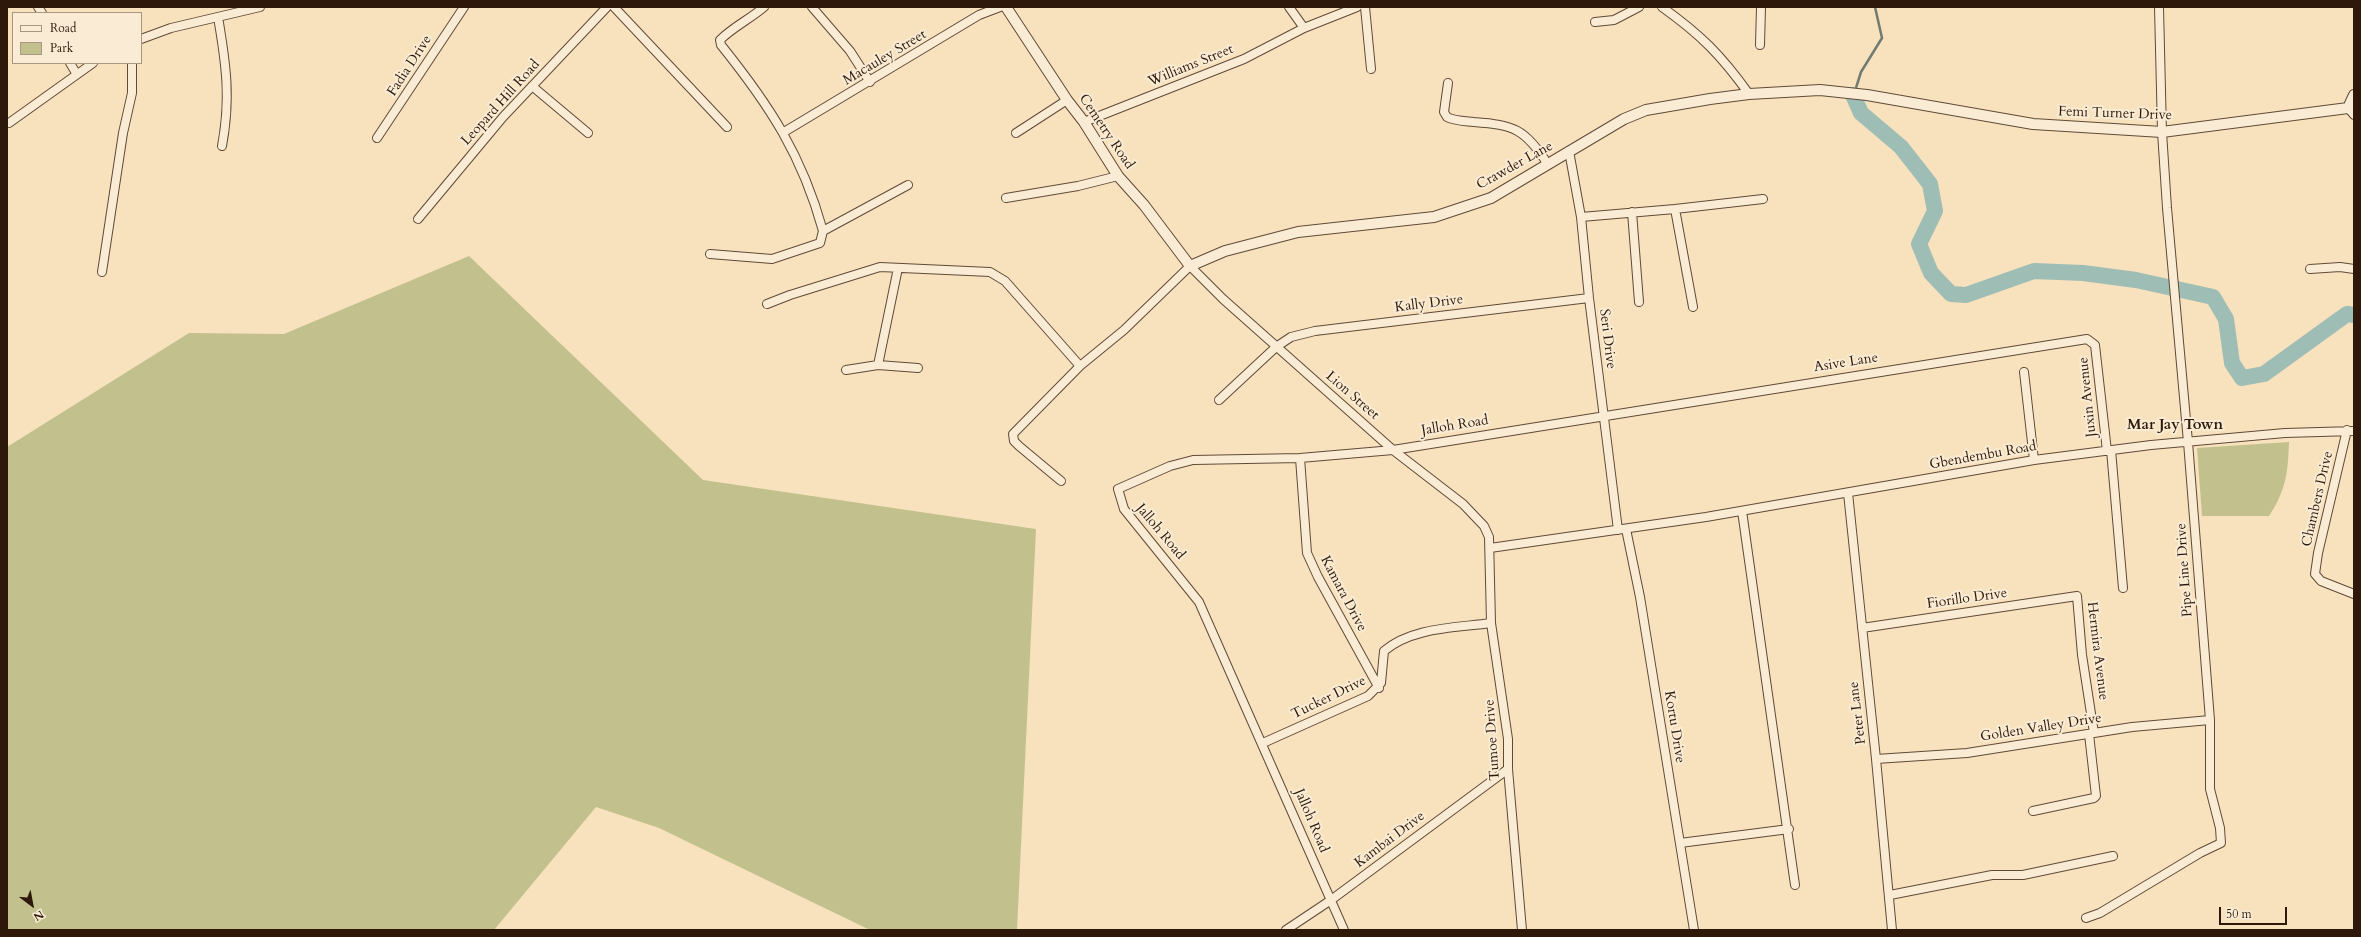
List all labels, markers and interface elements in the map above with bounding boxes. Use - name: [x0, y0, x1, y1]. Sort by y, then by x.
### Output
- legend: [12, 12, 142, 64]
- text: Road: [50, 20, 76, 36]
- street label: Macauley Street: [840, 27, 930, 89]
- street label: Fadia Drive: [384, 32, 436, 100]
- text: Park: [50, 40, 73, 56]
- street label: Williams Street: [1146, 41, 1236, 91]
- street label: Leopard Hill Road: [458, 57, 544, 149]
- street label: Cemetry Road: [1075, 91, 1137, 173]
- street label: Femi Turner Drive: [2058, 104, 2172, 124]
- street label: Crawder Lane: [1474, 138, 1556, 194]
- street label: Kally Drive: [1394, 291, 1464, 317]
- street label: Seri Drive: [1595, 308, 1619, 370]
- street label: Asive Lane: [1813, 350, 1879, 376]
- street label: Juxin Avenue: [2075, 356, 2101, 438]
- street label: Lion Street: [1322, 368, 1382, 424]
- street label: Jalloh Road: [1420, 412, 1490, 440]
- district label: Mar Jay Town: [2127, 417, 2223, 435]
- street label: Gbendembu Road: [1928, 438, 2038, 474]
- street label: Chambers Drive: [2299, 450, 2337, 548]
- street label: Jalloh Road: [1132, 501, 1188, 563]
- street label: Pipe Line Drive: [2173, 522, 2197, 618]
- street label: Kamara Drive: [1316, 553, 1370, 635]
- street label: Fiorillo Drive: [1926, 585, 2008, 613]
- street label: Hermira Avenue: [2083, 601, 2111, 701]
- street label: Tucker Drive: [1289, 673, 1369, 723]
- street label: Peter Lane: [1846, 681, 1870, 745]
- street label: Kortu Drive: [1660, 690, 1688, 764]
- street label: Tumoe Drive: [1482, 699, 1504, 781]
- street label: Golden Valley Drive: [1979, 710, 2103, 746]
- street label: Jalloh Road: [1290, 787, 1332, 855]
- street label: Kambai Drive: [1352, 808, 1428, 872]
- north arrow: [12, 885, 52, 925]
- scale bar: [2221, 899, 2289, 925]
- text: 50 m: [2226, 906, 2252, 922]
- text: N: [31, 907, 47, 924]

